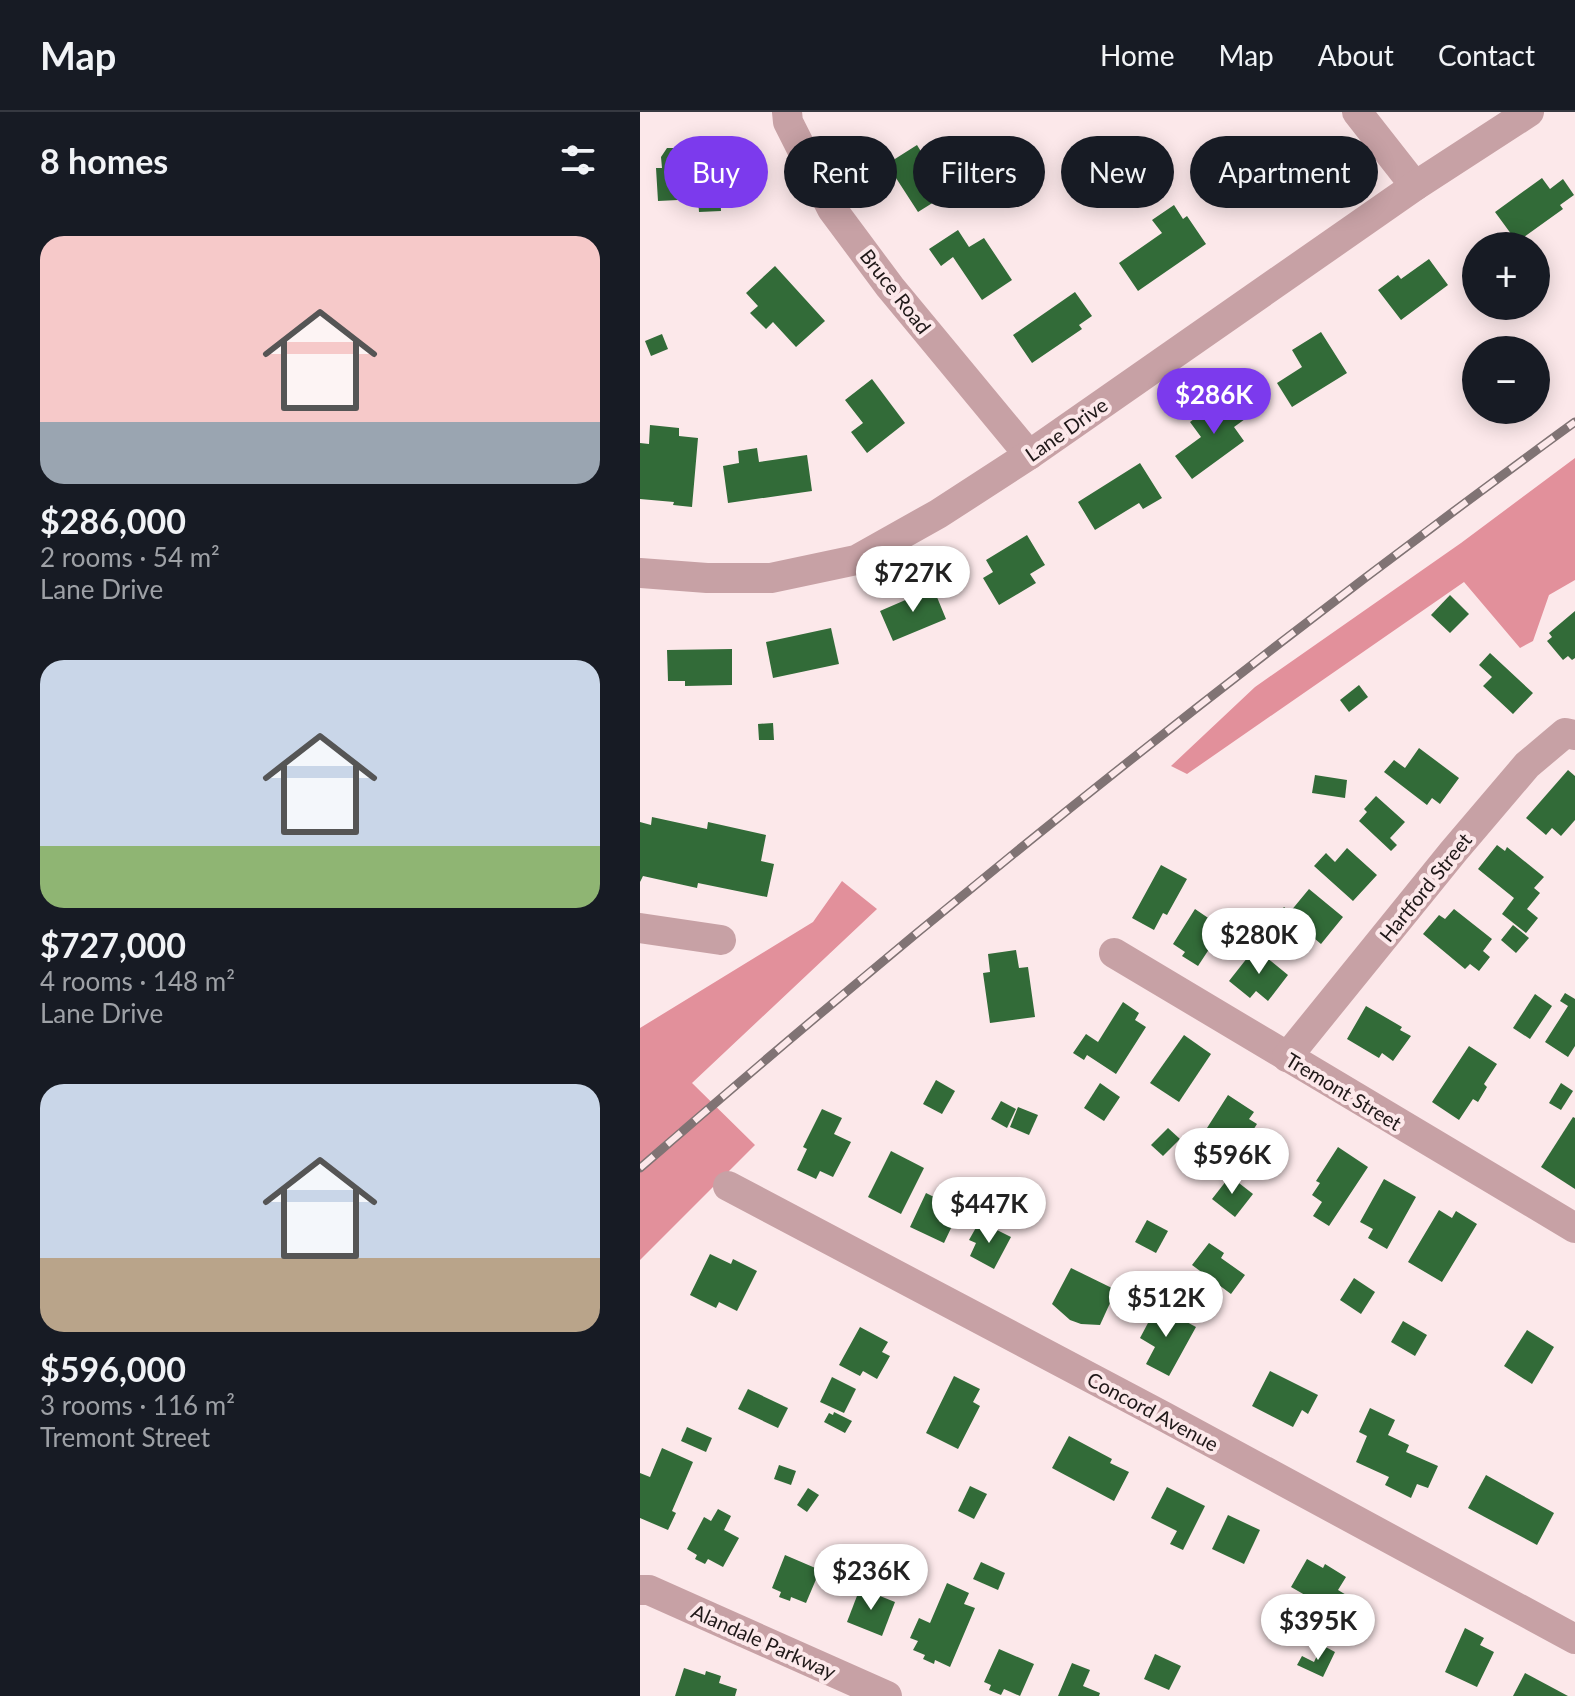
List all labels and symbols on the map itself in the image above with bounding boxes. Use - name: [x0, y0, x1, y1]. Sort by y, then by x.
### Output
- street label: Bruce Road: [856, 244, 936, 338]
- pin: $286K: [1158, 368, 1270, 436]
- street label: Lane Drive: [1020, 392, 1112, 466]
- pin: $727K: [857, 546, 969, 614]
- street label: Hartford Street: [1374, 828, 1476, 946]
- pin: $280K: [1203, 908, 1315, 976]
- street label: Tremont Street: [1282, 1047, 1406, 1135]
- pin: $596K: [1176, 1128, 1288, 1196]
- pin: $447K: [933, 1177, 1045, 1245]
- pin: $512K: [1110, 1271, 1222, 1339]
- street label: Concord Avenue: [1083, 1366, 1223, 1456]
- pin: $236K: [815, 1544, 927, 1612]
- pin: $395K: [1262, 1594, 1374, 1662]
- street label: Alandale Parkway: [688, 1598, 841, 1684]

